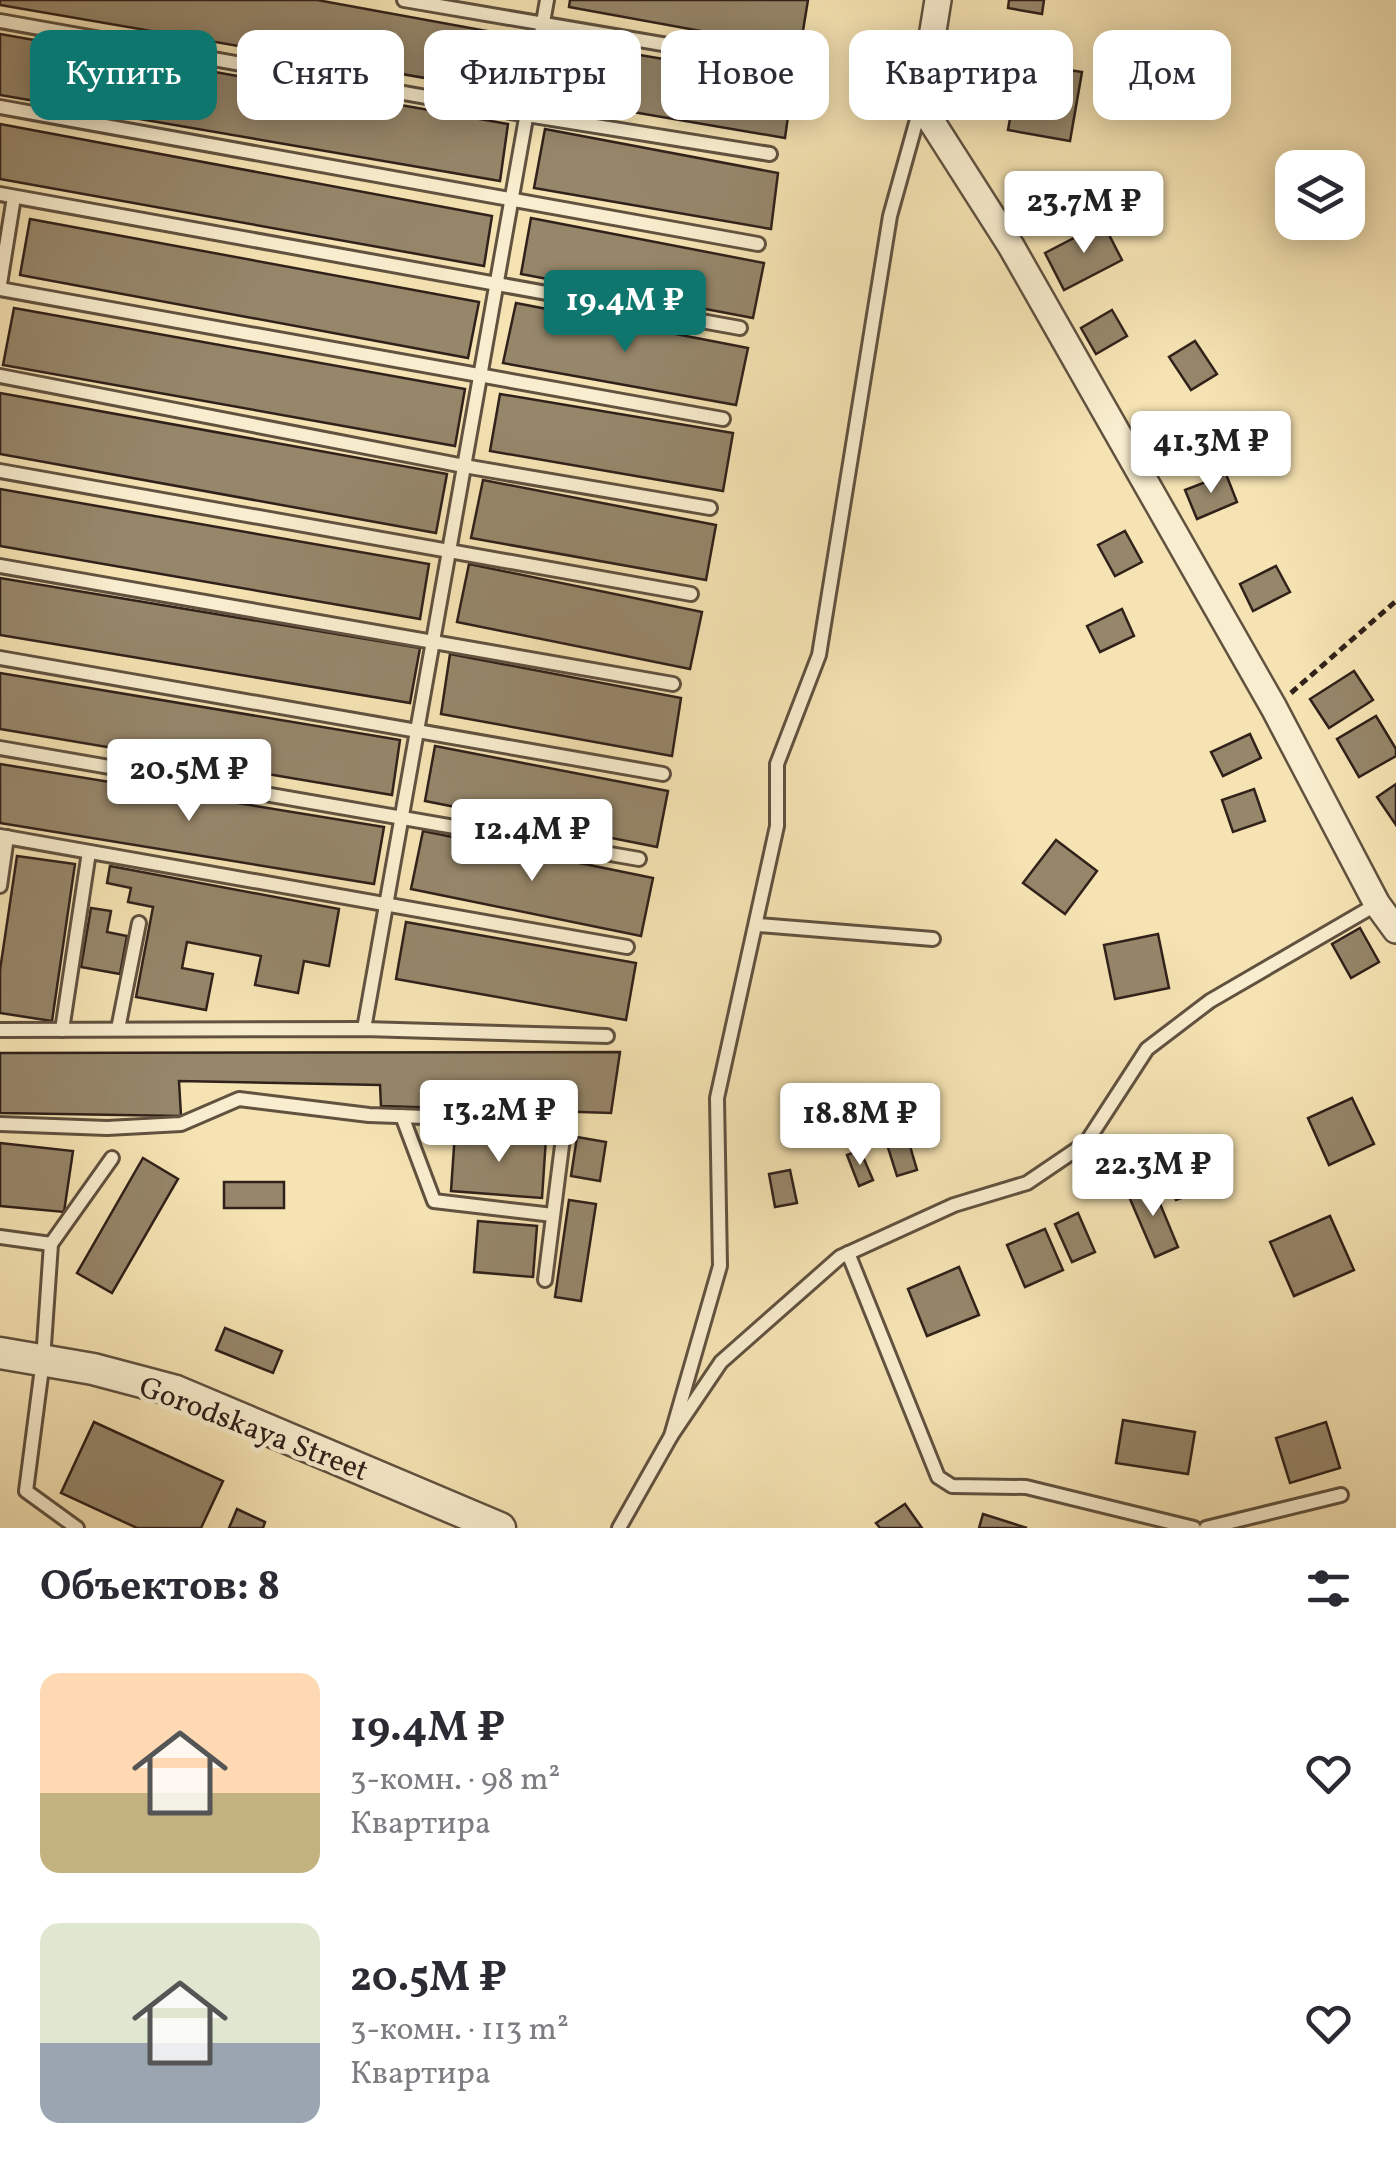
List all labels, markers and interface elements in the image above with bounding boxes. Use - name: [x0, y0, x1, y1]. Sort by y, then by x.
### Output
- chip: Купить: [30, 30, 217, 120]
- chip: Снять: [237, 30, 404, 120]
- chip: Фильтры: [424, 30, 641, 120]
- chip: Новое: [661, 30, 829, 120]
- chip: Квартира: [849, 30, 1073, 120]
- chip: Дом: [1093, 30, 1231, 120]
- map controls: [1275, 150, 1365, 240]
- button: layers: [1275, 150, 1365, 240]
- pin: 23.7M ₽: [992, 171, 1176, 256]
- text: 23.7M ₽: [1026, 181, 1142, 225]
- pin: 19.4M ₽: [533, 270, 717, 355]
- text: 19.4M ₽: [566, 280, 684, 324]
- pin: 41.3M ₽: [1119, 411, 1303, 496]
- text: 41.3M ₽: [1153, 421, 1269, 465]
- pin: 20.5M ₽: [97, 739, 281, 824]
- text: 20.5M ₽: [129, 749, 249, 793]
- pin: 12.4M ₽: [440, 799, 624, 884]
- text: 12.4M ₽: [473, 809, 591, 853]
- pin: 13.2M ₽: [407, 1080, 591, 1165]
- pin: 18.8M ₽: [768, 1083, 952, 1168]
- text: 13.2M ₽: [442, 1090, 556, 1134]
- text: 18.8M ₽: [802, 1093, 918, 1137]
- pin: 22.3M ₽: [1061, 1134, 1245, 1219]
- text: 22.3M ₽: [1094, 1144, 1212, 1188]
- street label: Gorodskaya Street: [133, 1367, 374, 1493]
- text: Объектов: 8: [40, 1559, 280, 1618]
- icon: filters: [1301, 1561, 1356, 1616]
- text: 19.4M ₽: [350, 1700, 505, 1759]
- icon: home: [120, 1713, 240, 1833]
- icon: heart: [1301, 1746, 1356, 1801]
- text: 3-комн. · 98 m²: [350, 1759, 560, 1803]
- text: Квартира: [350, 1803, 491, 1847]
- text: 20.5M ₽: [350, 1950, 507, 2009]
- icon: home: [120, 1963, 240, 2083]
- icon: heart: [1301, 1996, 1356, 2051]
- text: 3-комн. · 113 m²: [350, 2009, 569, 2053]
- text: Квартира: [350, 2053, 491, 2097]

